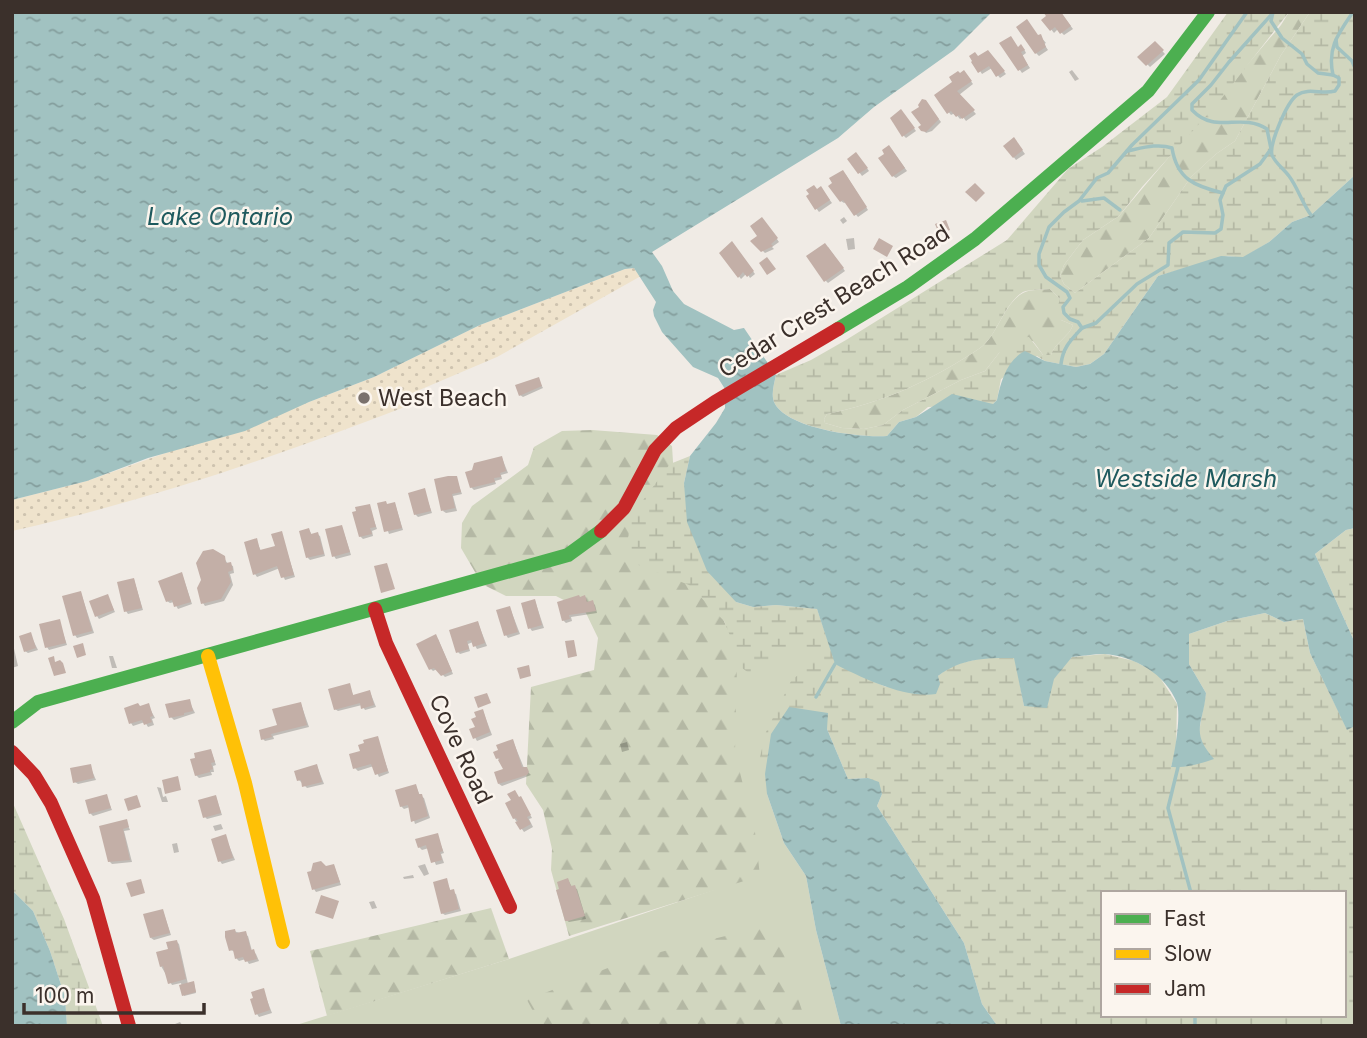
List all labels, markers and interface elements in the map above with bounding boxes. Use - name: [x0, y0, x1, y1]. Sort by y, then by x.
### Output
- water label: Lake Ontario: [147, 202, 293, 231]
- street label: Cedar Crest Beach Road: [713, 218, 955, 384]
- place label: West Beach: [378, 384, 507, 412]
- marker: West Beach: [356, 390, 372, 406]
- water label: Westside Marsh: [1095, 464, 1277, 493]
- street label: Cove Road: [423, 690, 499, 808]
- legend: [1101, 891, 1346, 1017]
- text: Fast: [1164, 906, 1206, 931]
- text: Slow: [1164, 941, 1212, 966]
- scale bar: [24, 972, 205, 1016]
- text: Jam: [1164, 976, 1206, 1001]
- text: 100 m: [35, 983, 94, 1008]

